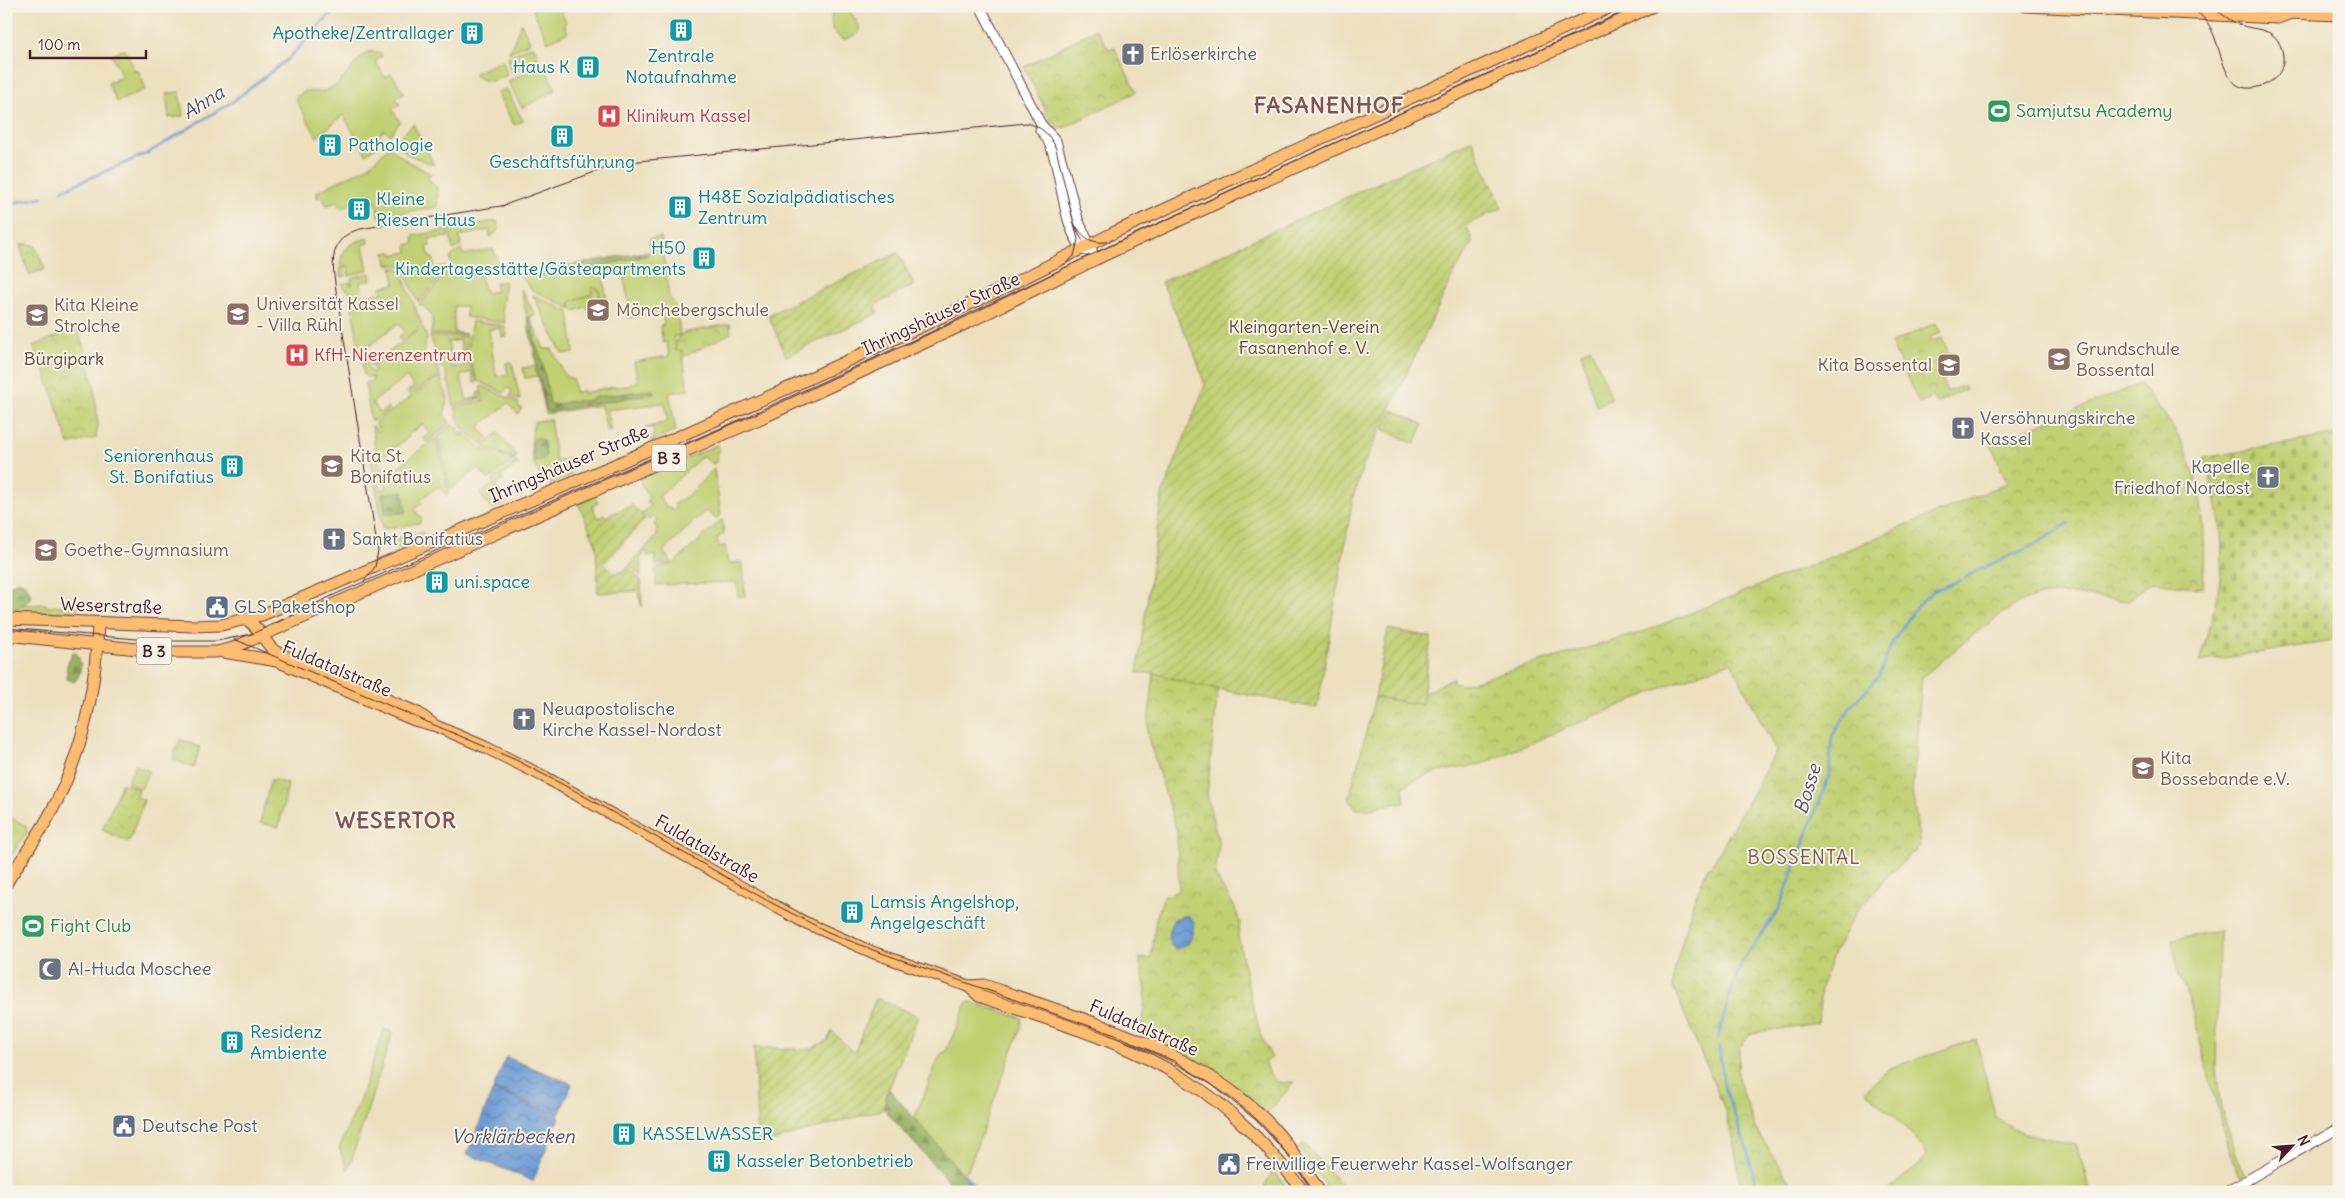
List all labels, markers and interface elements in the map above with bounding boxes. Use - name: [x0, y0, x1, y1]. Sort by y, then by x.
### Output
- building icon: Zentrale Notaufnahme: [668, 17, 694, 43]
- building icon: Apotheke/Zentrallager: [459, 20, 485, 46]
- place label: Apotheke/Zentrallager: [272, 21, 455, 44]
- scale bar: [30, 28, 146, 60]
- text: 100 m: [38, 35, 80, 54]
- church icon: Erlöserkirche: [1120, 41, 1146, 67]
- place label: Erlöserkirche: [1150, 42, 1257, 65]
- place label: Zentrale Notaufnahme: [625, 44, 737, 88]
- building icon: Haus K: [575, 54, 601, 80]
- place label: Haus K: [513, 55, 570, 78]
- water label: Ahna: [178, 79, 229, 124]
- district label: FASANENHOF: [1254, 91, 1404, 119]
- sports icon: Samjutsu Academy: [1986, 98, 2012, 124]
- place label: Samjutsu Academy: [2016, 99, 2173, 122]
- hospital icon: Klinikum Kassel: [596, 103, 622, 129]
- place label: Klinikum Kassel: [626, 104, 751, 127]
- building icon: Geschäftsführung: [549, 123, 575, 149]
- building icon: Pathologie: [317, 132, 343, 158]
- place label: Pathologie: [348, 133, 433, 156]
- place label: Geschäftsführung: [489, 150, 635, 173]
- place label: H48E Sozialpädiatisches Zentrum: [698, 185, 895, 229]
- place label: Kleine Riesen Haus: [376, 187, 476, 231]
- building icon: H48E Sozialpädiatisches Zentrum: [667, 194, 693, 220]
- building icon: Kleine Riesen Haus: [346, 196, 372, 222]
- place label: H50 Kindertagesstätte/Gästeapartments: [395, 236, 686, 280]
- building icon: H50 Kindertagesstätte/Gästeapartments: [691, 245, 717, 271]
- street label: Ihringshäuser Straße: [858, 267, 1023, 360]
- place label: Universität Kassel - Villa Rühl: [256, 292, 399, 336]
- place label: Kita Kleine Strolche: [54, 293, 139, 337]
- school or university icon: Mönchebergschule: [585, 297, 611, 323]
- place label: Mönchebergschule: [616, 298, 769, 321]
- school or university icon: Universität Kassel - Villa Rühl: [225, 301, 251, 327]
- school or university icon: Kita Kleine Strolche: [24, 302, 50, 328]
- park label: Kleingarten-Verein Fasanenhof e. V.: [1228, 315, 1380, 359]
- place label: Grundschule Bossental: [2076, 337, 2180, 381]
- hospital icon: KfH-Nierenzentrum: [284, 342, 310, 368]
- place label: KfH-Nierenzentrum: [314, 343, 473, 366]
- school or university icon: Grundschule Bossental: [2046, 346, 2072, 372]
- park label: Bürgipark: [24, 347, 104, 370]
- school or university icon: Kita Bossental: [1936, 352, 1962, 378]
- place label: Kita Bossental: [1818, 353, 1932, 376]
- place label: Versöhnungskirche Kassel: [1980, 406, 2135, 450]
- church icon: Versöhnungskirche Kassel: [1950, 415, 1976, 441]
- street label: Ihringshäuser Straße: [485, 419, 652, 508]
- place label: Seniorenhaus St. Bonifatius: [104, 444, 214, 488]
- place label: Kita St. Bonifatius: [350, 444, 431, 488]
- road number: B 3: [652, 444, 686, 472]
- building icon: Seniorenhaus St. Bonifatius: [219, 453, 245, 479]
- school or university icon: Kita St. Bonifatius: [319, 453, 345, 479]
- place label: Kapelle Friedhof Nordost: [2114, 455, 2250, 499]
- church icon: Kapelle Friedhof Nordost: [2255, 464, 2281, 490]
- church icon: Sankt Bonifatius: [321, 526, 347, 552]
- place label: Sankt Bonifatius: [352, 527, 483, 550]
- school or university icon: Goethe-Gymnasium: [33, 537, 59, 563]
- place label: Goethe-Gymnasium: [64, 538, 229, 561]
- building icon: uni.space: [424, 569, 450, 595]
- place label: uni.space: [454, 570, 530, 593]
- street label: Weserstraße: [60, 592, 162, 619]
- public building icon: GLS Paketshop: [204, 594, 230, 620]
- place label: GLS Paketshop: [234, 595, 356, 618]
- street label: Fuldatalstraße: [279, 635, 395, 702]
- road number: B 3: [136, 637, 172, 664]
- place label: Neuapostolische Kirche Kassel-Nordost: [542, 697, 721, 741]
- church icon: Neuapostolische Kirche Kassel-Nordost: [511, 706, 537, 732]
- place label: Kita Bossebande e.V.: [2160, 746, 2290, 790]
- school or university icon: Kita Bossebande e.V.: [2130, 755, 2156, 781]
- water label: Bosse: [1788, 760, 1826, 817]
- district label: WESERTOR: [335, 806, 457, 834]
- street label: Fuldatalstraße: [651, 809, 763, 888]
- district label: BOSSENTAL: [1747, 845, 1861, 869]
- place label: Lamsis Angelshop, Angelgeschäft: [870, 890, 1019, 934]
- building icon: Lamsis Angelshop, Angelgeschäft: [839, 899, 865, 925]
- sports icon: Fight Club: [20, 913, 46, 939]
- place label: Fight Club: [50, 914, 131, 937]
- mosque icon: Al-Huda Moschee: [37, 956, 63, 982]
- place label: Al-Huda Moschee: [68, 957, 212, 980]
- street label: Fuldatalstraße: [1086, 994, 1202, 1061]
- place label: Residenz Ambiente: [250, 1020, 327, 1064]
- building icon: Residenz Ambiente: [219, 1029, 245, 1055]
- public building icon: Deutsche Post: [111, 1113, 137, 1139]
- place label: Deutsche Post: [142, 1114, 258, 1137]
- north arrow: [2268, 1120, 2318, 1170]
- building icon: KASSELWASSER: [611, 1121, 637, 1147]
- place label: KASSELWASSER: [642, 1122, 773, 1145]
- water label: Vorklärbecken: [451, 1124, 576, 1148]
- text: N: [2293, 1132, 2314, 1149]
- building icon: Kasseler Betonbetrieb: [706, 1148, 732, 1174]
- place label: Kasseler Betonbetrieb: [736, 1149, 914, 1172]
- public building icon: Freiwillige Feuerwehr Kassel-Wolfsanger: [1216, 1151, 1242, 1177]
- place label: Freiwillige Feuerwehr Kassel-Wolfsanger: [1246, 1152, 1574, 1175]

